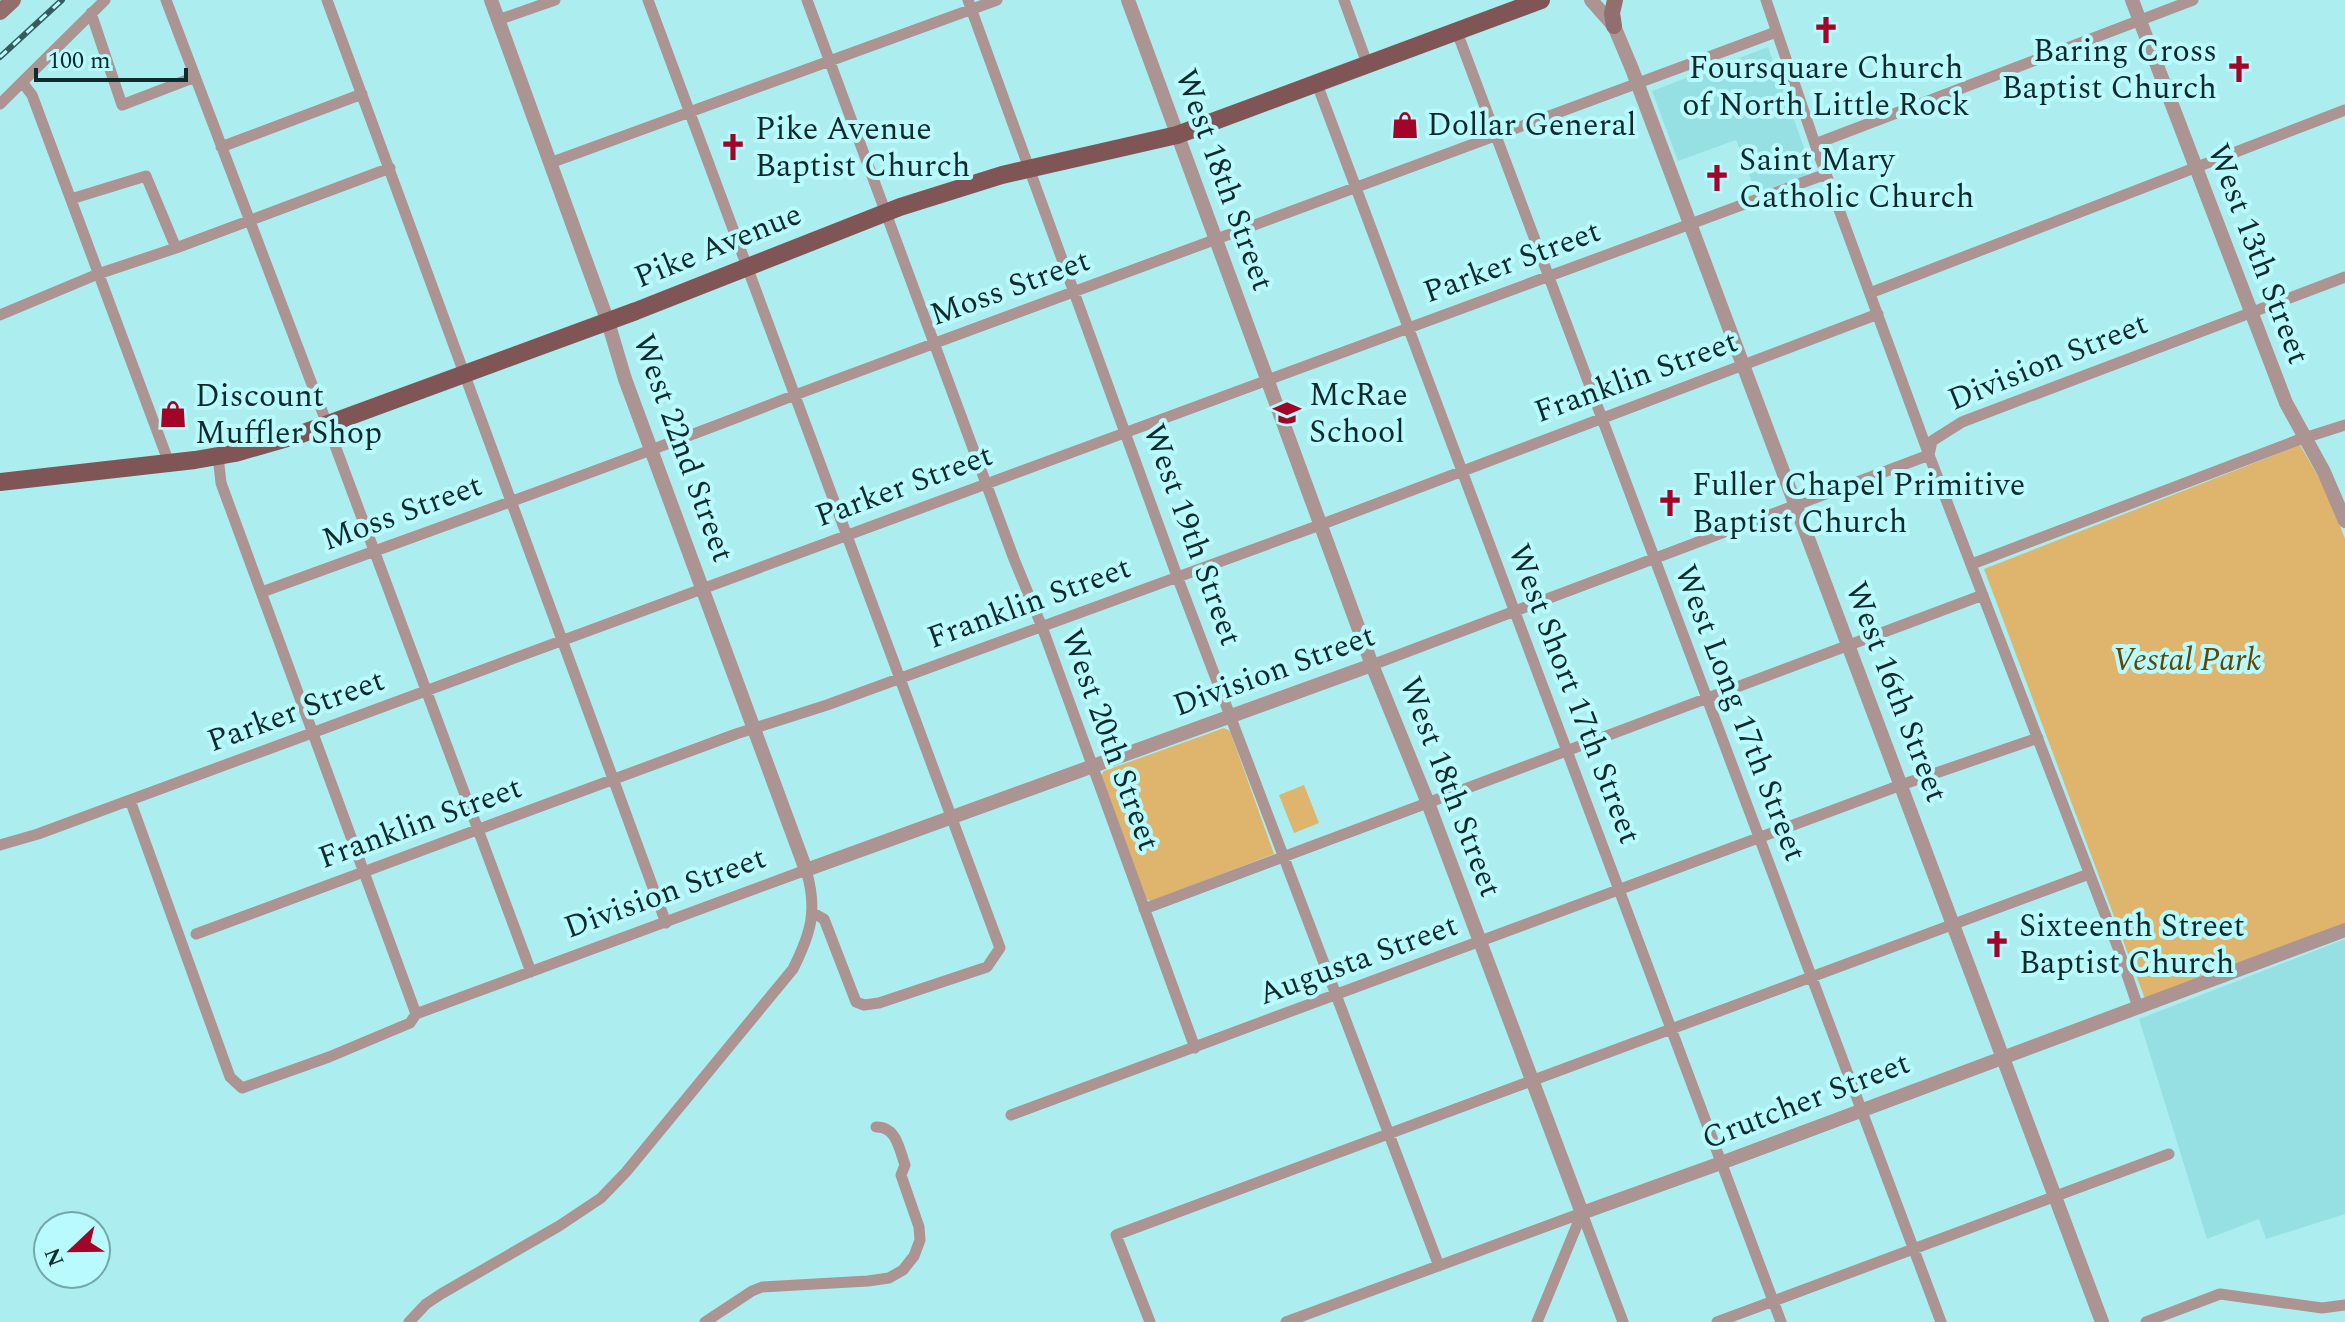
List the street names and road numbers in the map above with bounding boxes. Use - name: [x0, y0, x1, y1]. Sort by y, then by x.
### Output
- street label: West 18th Street: [1161, 62, 1287, 298]
- street label: West 13th Street: [2193, 136, 2323, 372]
- street label: Pike Avenue: [627, 190, 809, 302]
- street label: Parker Street: [1416, 207, 1608, 317]
- street label: Moss Street: [923, 236, 1097, 340]
- street label: Division Street: [1941, 300, 2155, 424]
- street label: Franklin Street: [1527, 317, 1745, 437]
- street label: West 22nd Street: [619, 327, 747, 569]
- street label: West 19th Street: [1129, 417, 1255, 653]
- street label: Parker Street: [808, 431, 1000, 541]
- street label: Moss Street: [315, 461, 489, 565]
- street label: West Short 17th Street: [1494, 537, 1654, 851]
- street label: Franklin Street: [920, 543, 1138, 663]
- street label: West Long 17th Street: [1661, 557, 1819, 869]
- street label: West 16th Street: [1831, 574, 1961, 810]
- street label: Division Street: [1166, 612, 1382, 730]
- street label: West 20th Street: [1047, 622, 1173, 858]
- street label: Parker Street: [200, 656, 392, 766]
- street label: West 18th Street: [1385, 669, 1515, 905]
- street label: Franklin Street: [311, 763, 529, 883]
- street label: Division Street: [557, 834, 773, 952]
- street label: Augusta Street: [1251, 901, 1465, 1019]
- street label: Crutcher Street: [1695, 1039, 1917, 1163]

